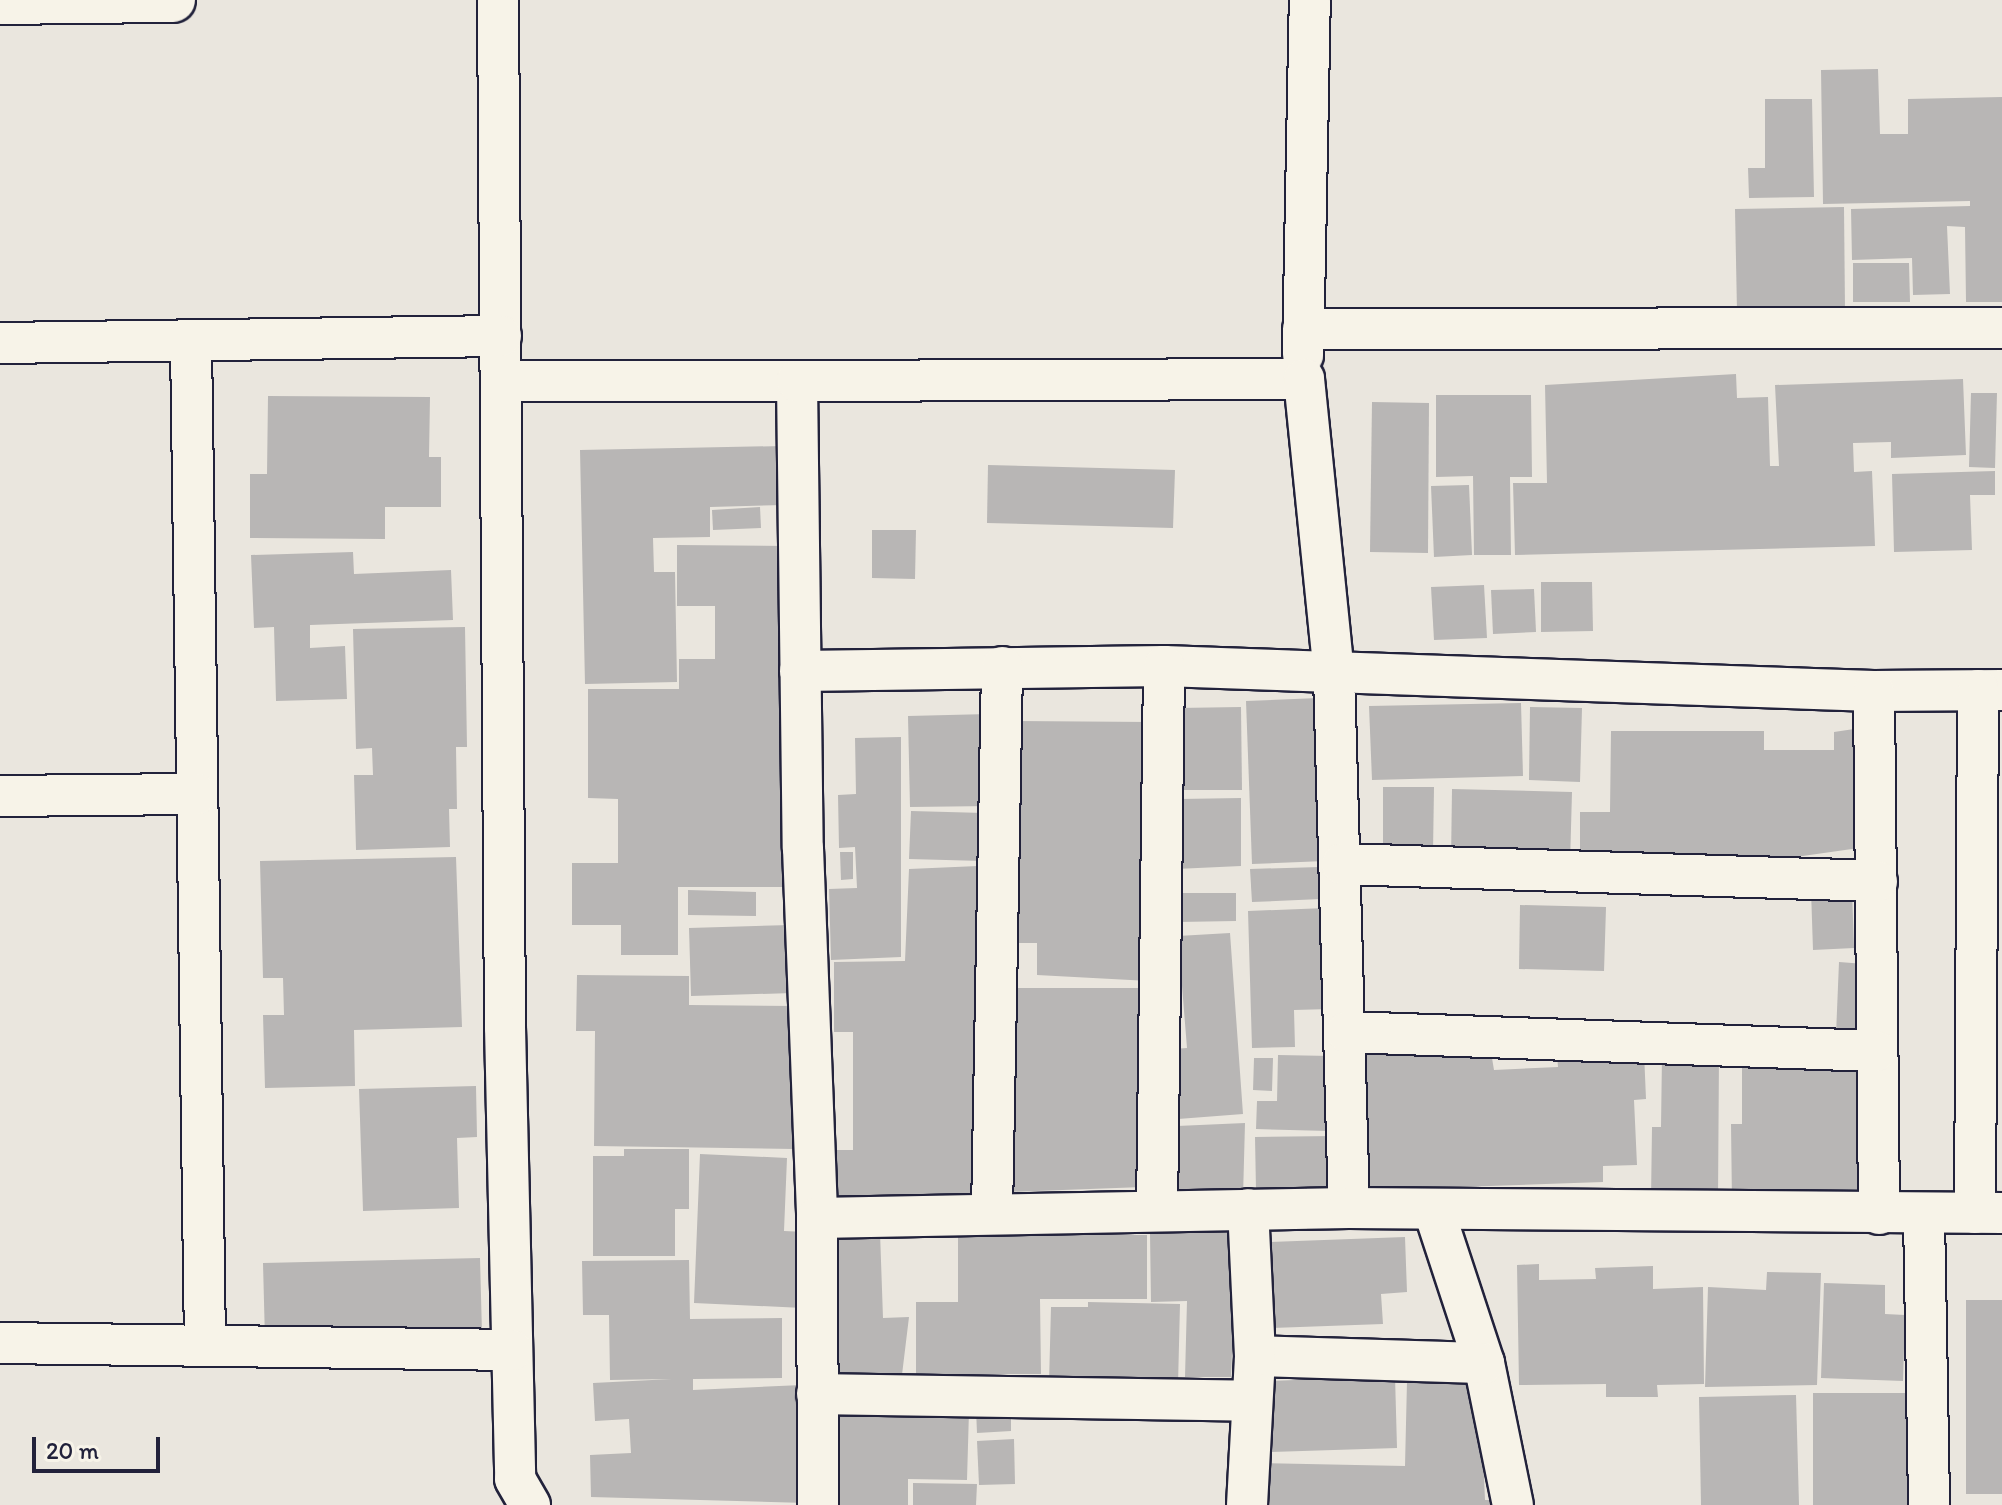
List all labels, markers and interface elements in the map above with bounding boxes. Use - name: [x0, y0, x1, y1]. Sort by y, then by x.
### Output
- scale bar: [36, 1421, 164, 1471]
- text: 20 m: [46, 1436, 99, 1465]

